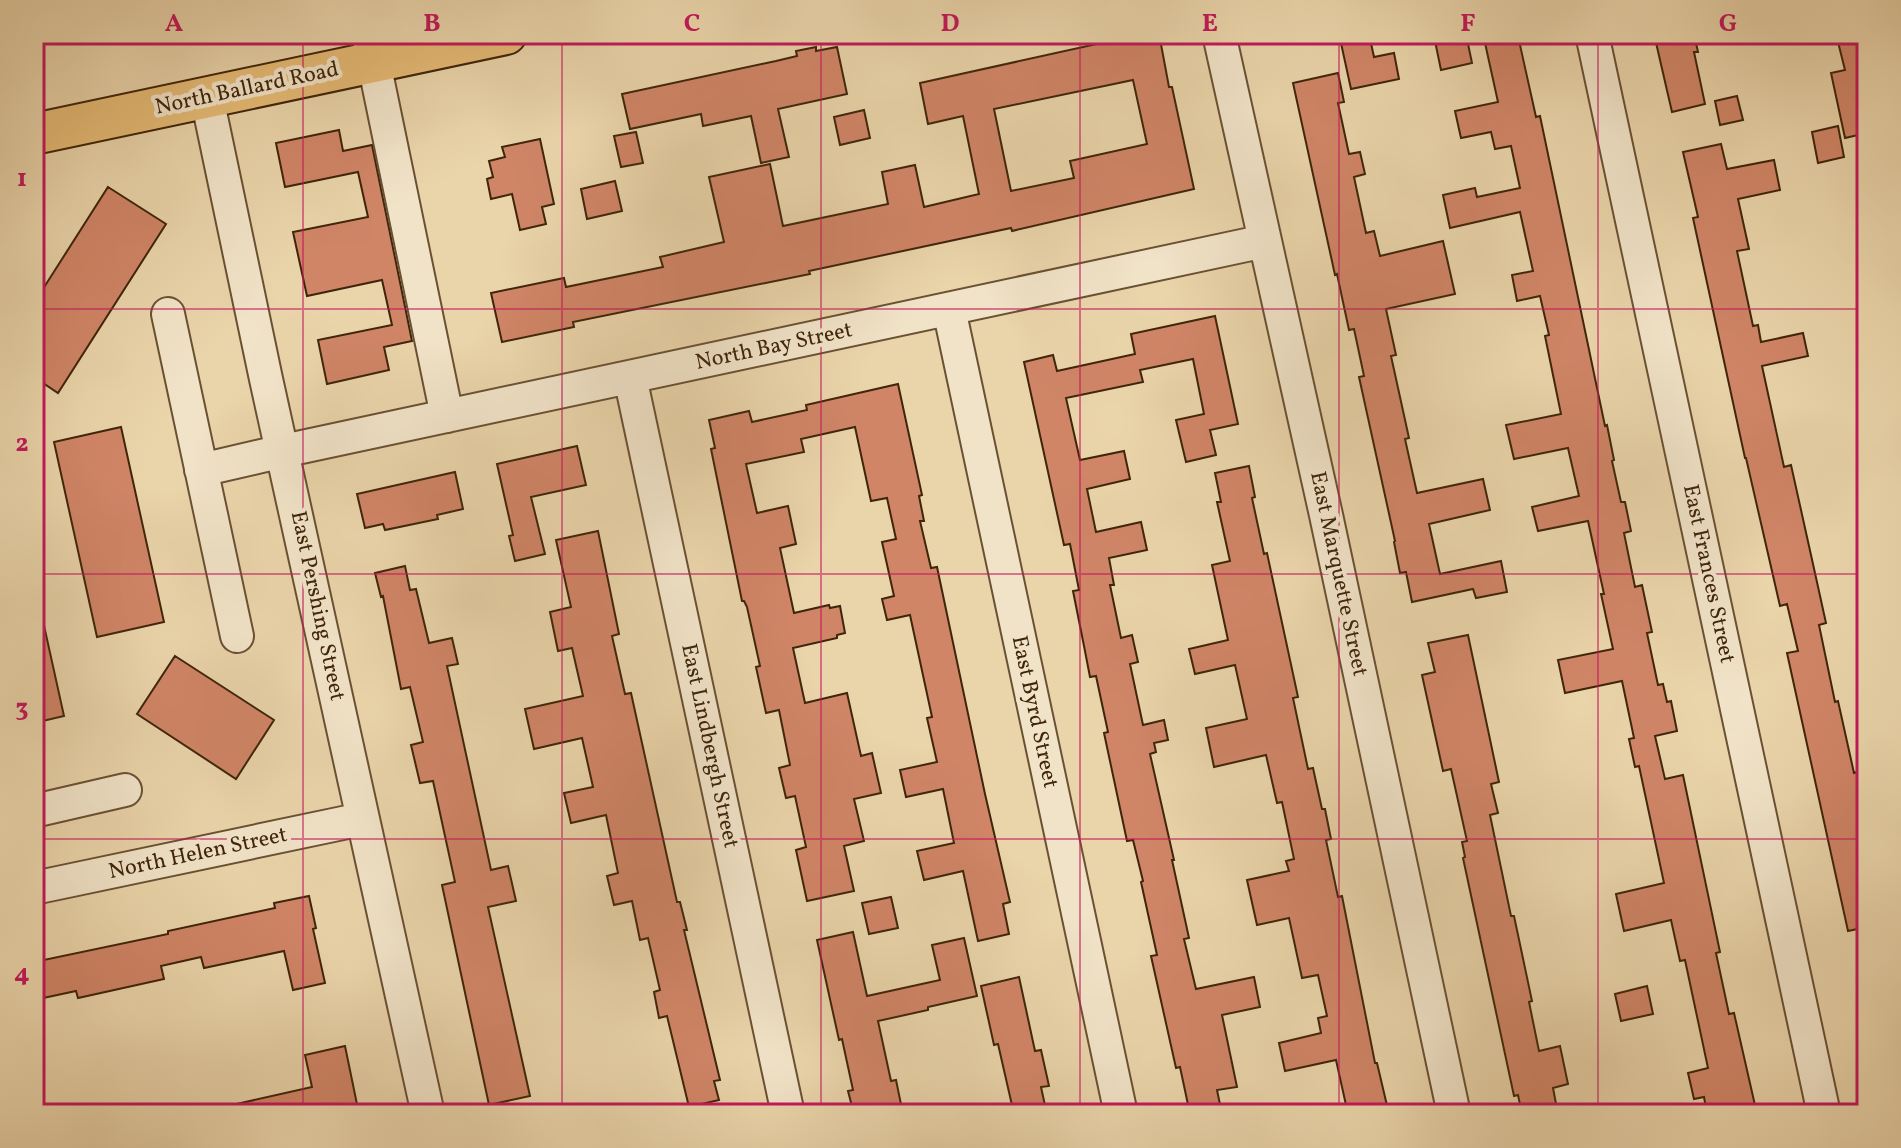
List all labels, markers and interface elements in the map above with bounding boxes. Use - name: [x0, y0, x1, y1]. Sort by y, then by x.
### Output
- text: A: [165, 6, 184, 42]
- text: B: [423, 6, 441, 42]
- text: C: [684, 6, 700, 42]
- text: D: [940, 6, 960, 42]
- text: E: [1202, 6, 1218, 42]
- text: F: [1460, 6, 1476, 42]
- text: G: [1719, 6, 1737, 42]
- street label: North Ballard Road: [152, 54, 342, 124]
- text: 1: [17, 161, 27, 197]
- street label: North Bay Street: [693, 315, 856, 379]
- text: 2: [15, 426, 29, 462]
- street label: East Marquette Street: [1301, 469, 1375, 680]
- street label: East Frances Street: [1674, 482, 1742, 667]
- street label: East Pershing Street: [282, 508, 352, 704]
- street label: East Byrd Street: [1003, 633, 1065, 791]
- street label: East Lindbergh Street: [672, 641, 746, 851]
- text: 3: [15, 691, 29, 727]
- street label: North Helen Street: [106, 820, 290, 888]
- text: 4: [14, 956, 30, 992]

